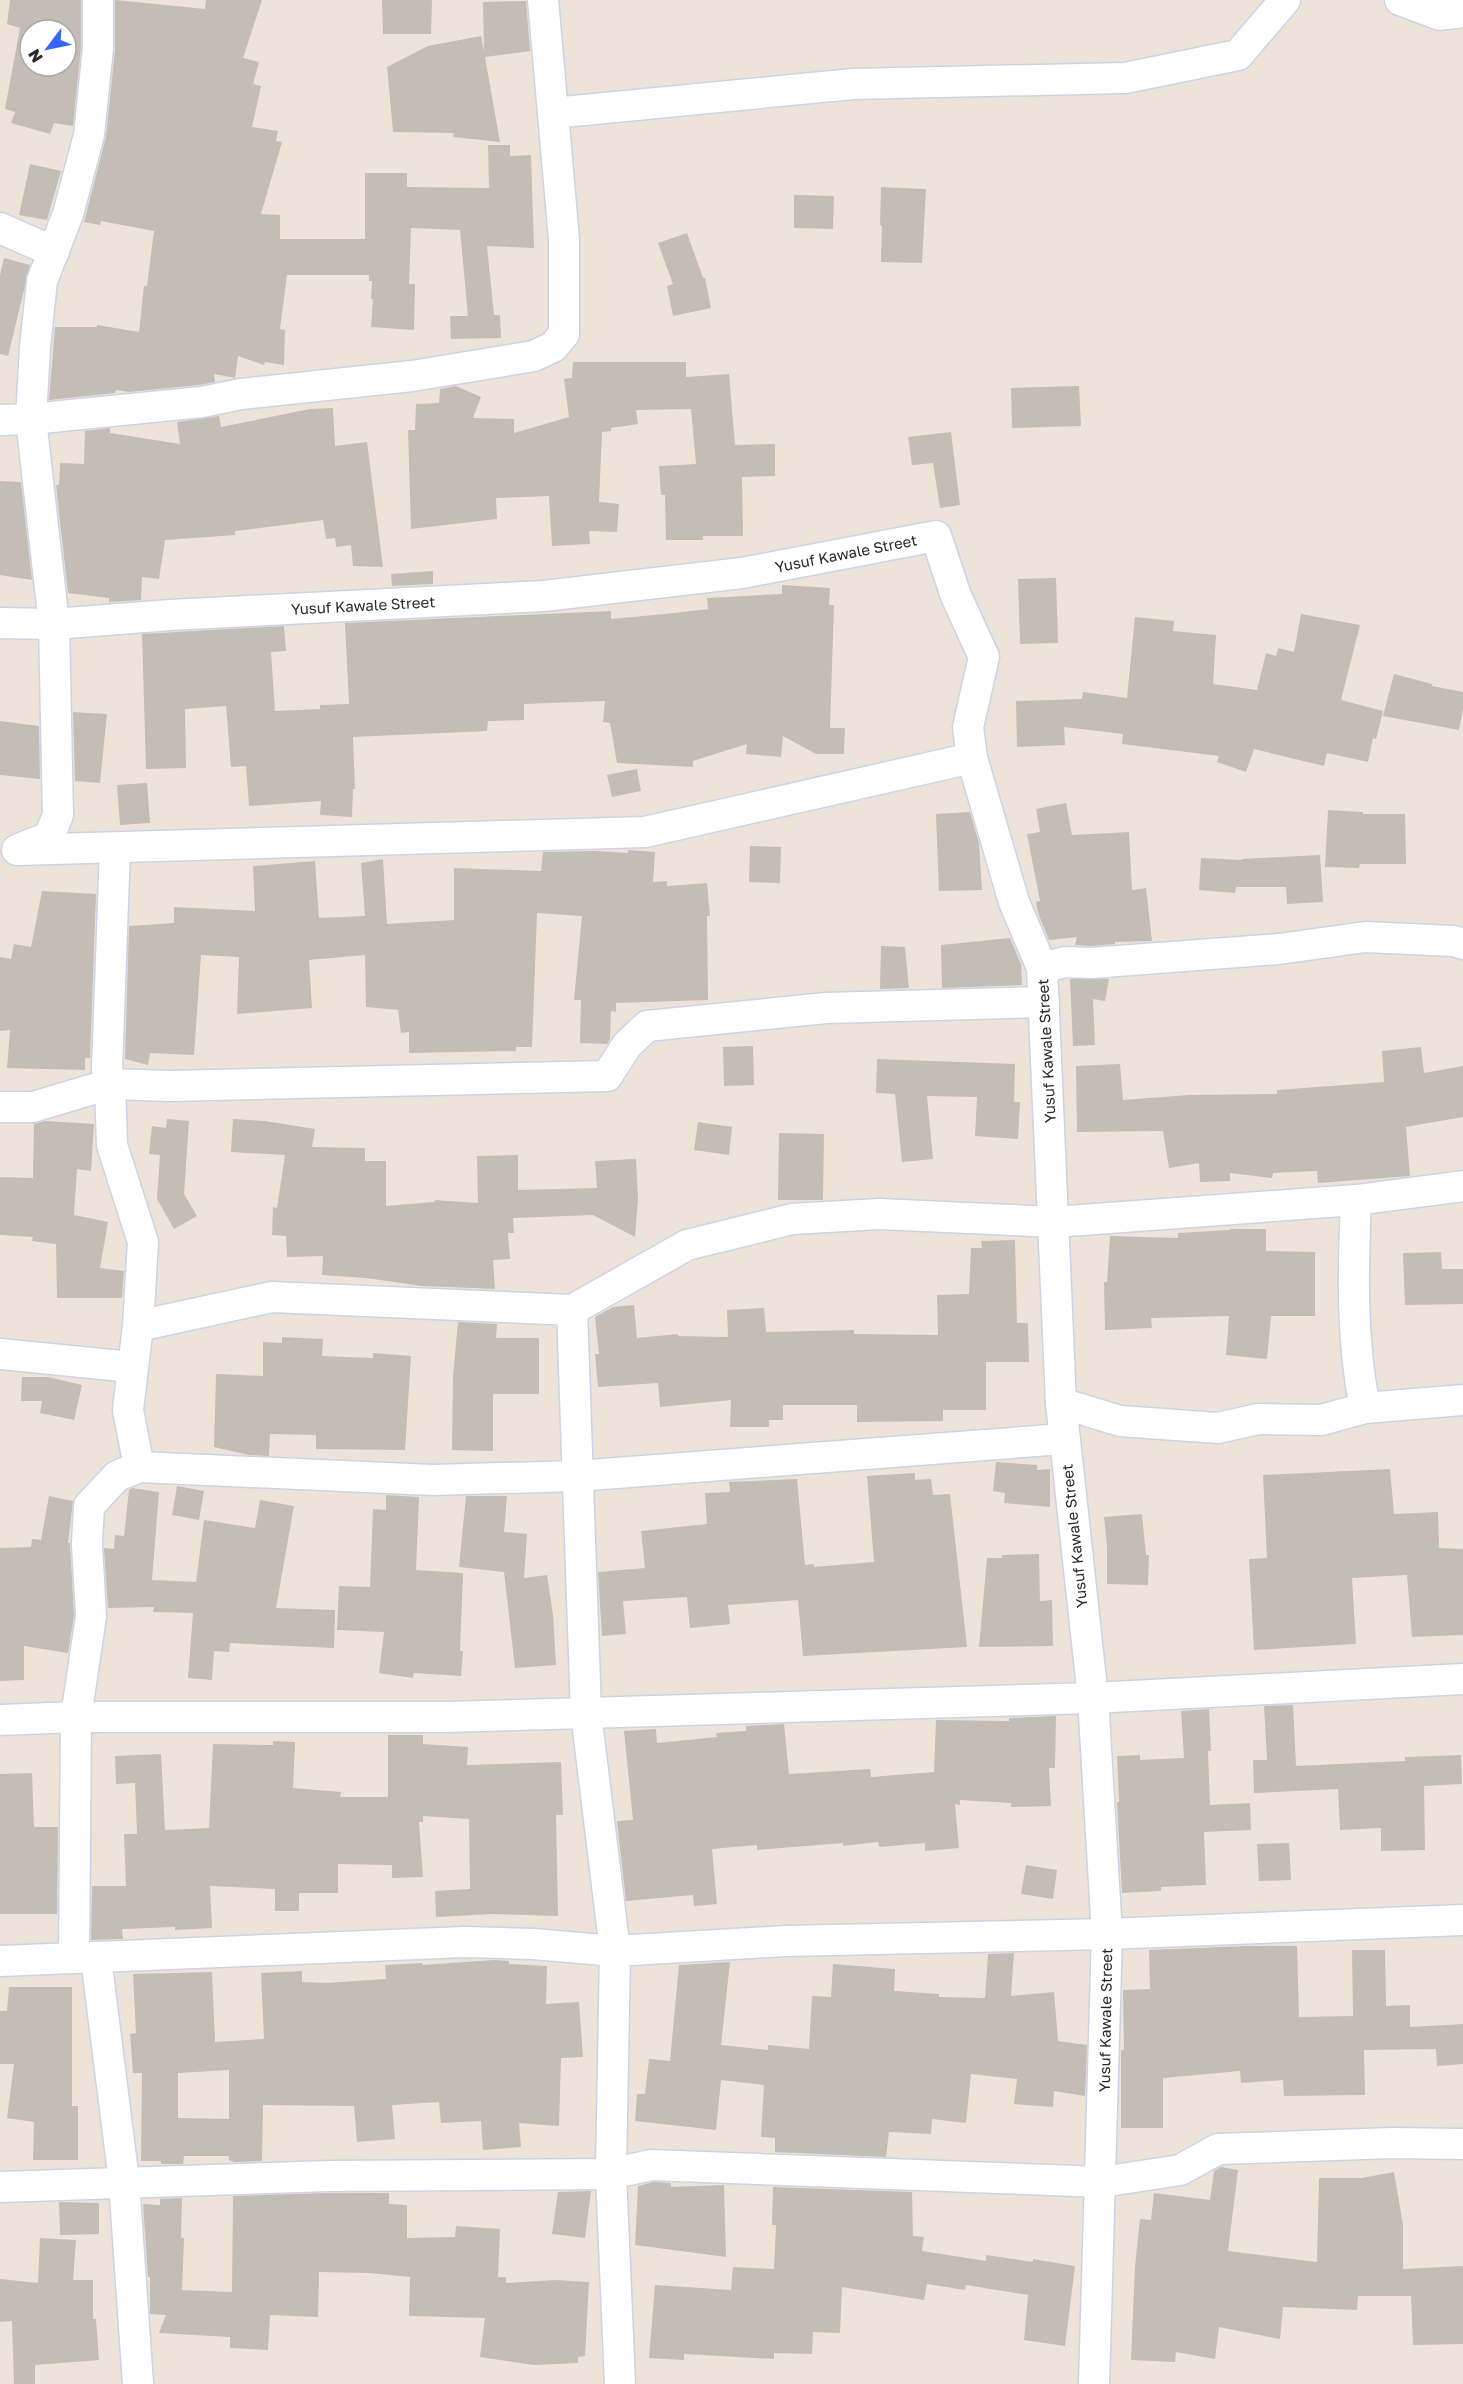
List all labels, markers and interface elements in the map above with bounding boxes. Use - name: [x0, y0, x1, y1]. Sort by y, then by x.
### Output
- north arrow: [18, 18, 78, 78]
- text: N: [24, 45, 47, 66]
- street label: Yusuf Kawale Street: [773, 530, 919, 576]
- street label: Yusuf Kawale Street: [290, 592, 436, 618]
- street label: Yusuf Kawale Street: [1033, 978, 1059, 1124]
- street label: Yusuf Kawale Street: [1058, 1463, 1090, 1609]
- street label: Yusuf Kawale Street: [1095, 1948, 1115, 2092]

